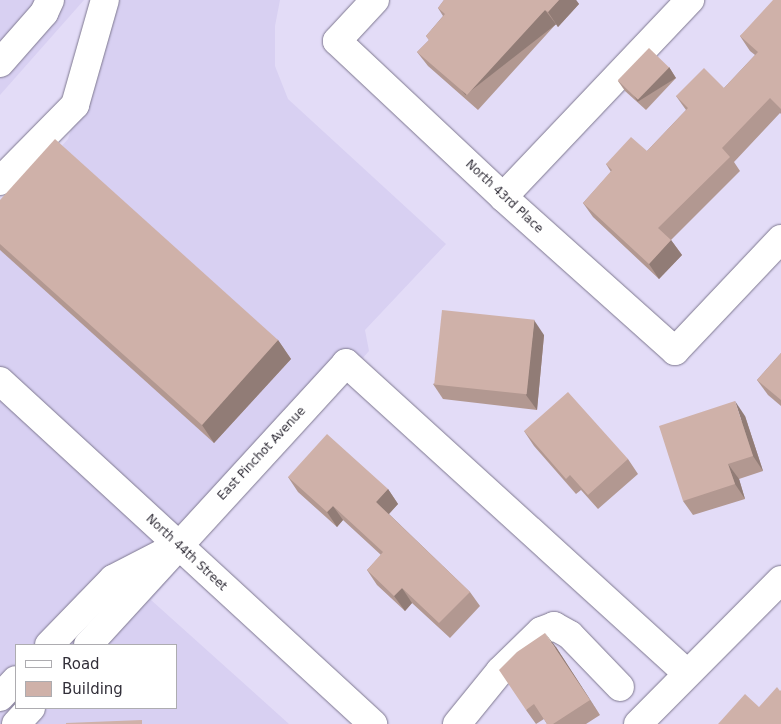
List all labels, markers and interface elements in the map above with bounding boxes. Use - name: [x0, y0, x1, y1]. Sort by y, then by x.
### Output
- street label: North 43rd Place: [462, 157, 546, 237]
- street label: East Pinchot Avenue: [215, 404, 309, 504]
- street label: North 44th Street: [143, 512, 229, 594]
- legend: [15, 644, 178, 709]
- text: Road: [62, 655, 100, 673]
- text: Building: [62, 680, 123, 698]

